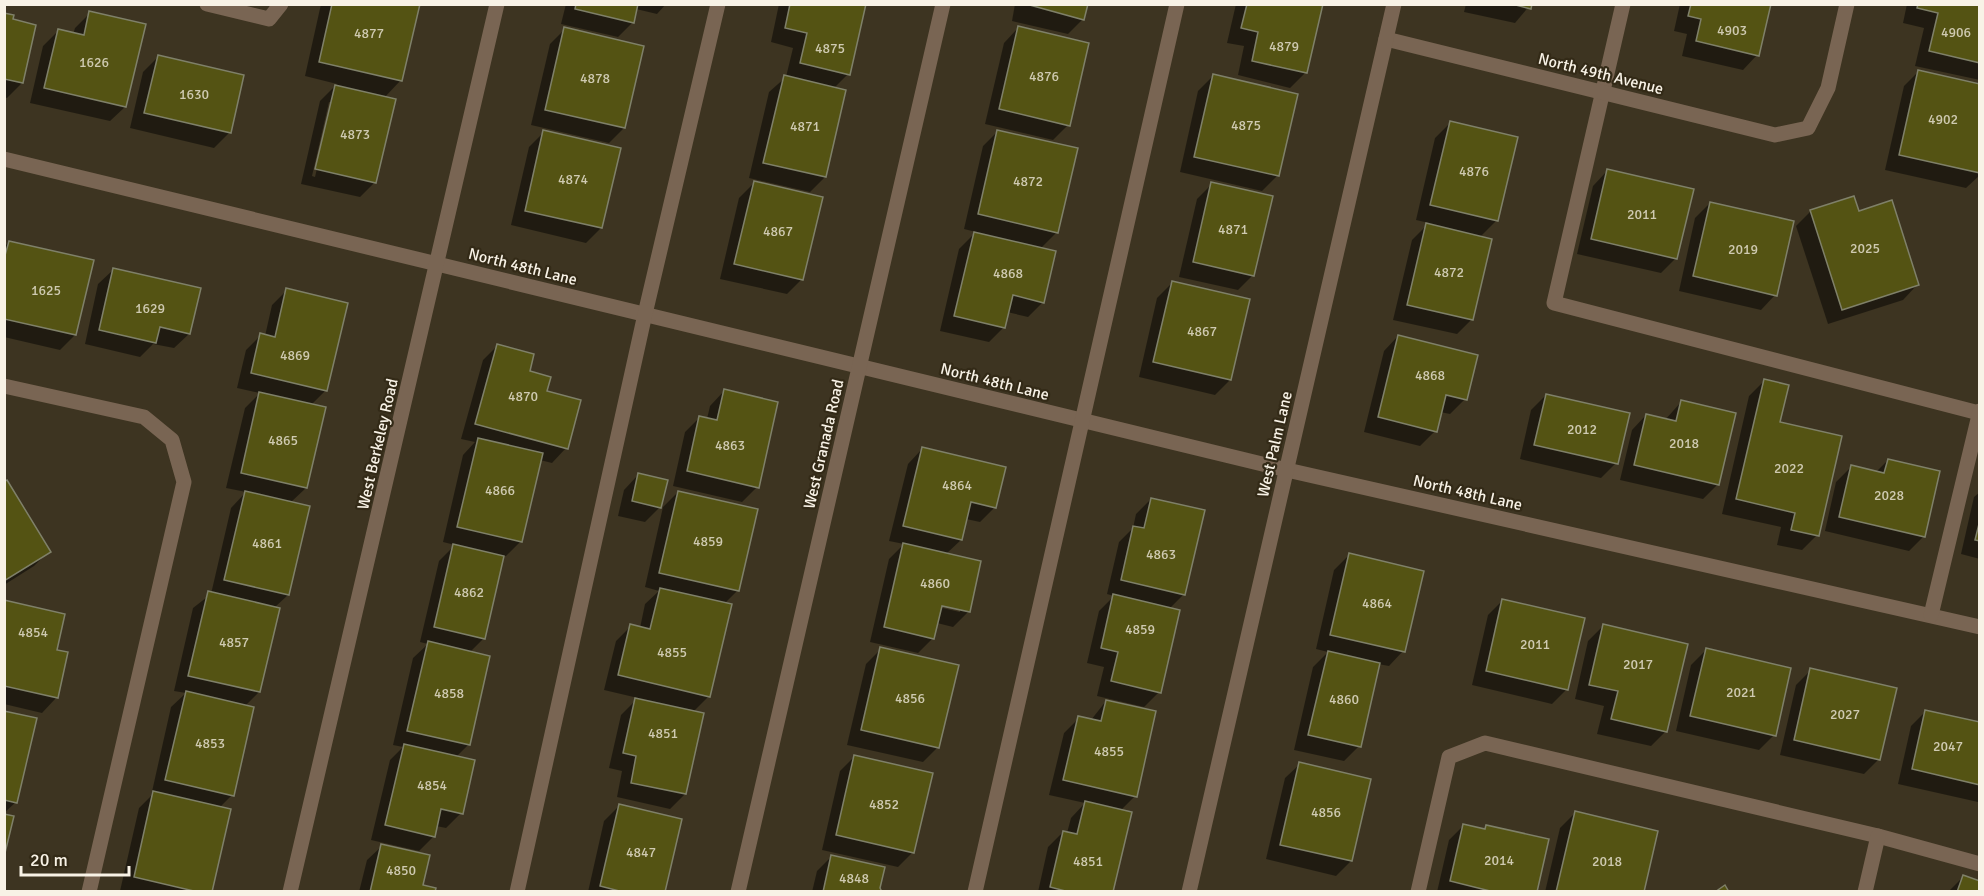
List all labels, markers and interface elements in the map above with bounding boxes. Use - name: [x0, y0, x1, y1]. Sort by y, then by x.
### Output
- house number: 4903: [1717, 22, 1747, 39]
- house number: 4906: [1941, 24, 1971, 41]
- house number: 4877: [354, 25, 384, 42]
- house number: 4879: [1269, 38, 1299, 55]
- house number: 4875: [815, 40, 845, 57]
- street label: North 49th Avenue: [1536, 49, 1665, 99]
- house number: 1626: [79, 54, 109, 71]
- house number: 4876: [1029, 68, 1059, 85]
- house number: 4878: [580, 70, 610, 87]
- house number: 1630: [179, 86, 209, 103]
- house number: 4902: [1928, 111, 1958, 128]
- house number: 4875: [1231, 117, 1261, 134]
- house number: 4871: [790, 118, 820, 135]
- house number: 4873: [340, 126, 370, 143]
- house number: 4876: [1459, 163, 1489, 180]
- house number: 4874: [558, 171, 589, 188]
- house number: 4872: [1013, 173, 1043, 190]
- house number: 2011: [1627, 206, 1657, 223]
- house number: 4871: [1218, 221, 1248, 238]
- house number: 4867: [763, 223, 793, 240]
- house number: 2025: [1850, 240, 1880, 257]
- house number: 2019: [1728, 241, 1758, 258]
- street label: North 48th Lane: [466, 244, 579, 290]
- house number: 4872: [1434, 264, 1464, 281]
- house number: 4868: [993, 265, 1023, 282]
- house number: 1625: [31, 282, 61, 299]
- house number: 1629: [135, 300, 165, 317]
- house number: 4867: [1187, 323, 1217, 340]
- house number: 4869: [280, 347, 310, 364]
- street label: North 48th Lane: [938, 359, 1051, 405]
- house number: 4868: [1415, 367, 1445, 384]
- street label: West Berkeley Road: [353, 377, 403, 512]
- street label: West Granada Road: [799, 377, 849, 511]
- house number: 4870: [508, 388, 538, 405]
- street label: West Palm Lane: [1253, 389, 1297, 499]
- house number: 2012: [1567, 421, 1597, 438]
- house number: 4865: [268, 432, 298, 449]
- house number: 2018: [1669, 435, 1699, 452]
- house number: 4863: [715, 437, 745, 454]
- house number: 2022: [1774, 460, 1804, 477]
- street label: North 48th Lane: [1411, 471, 1524, 515]
- house number: 4864: [942, 477, 973, 494]
- house number: 4866: [485, 482, 515, 499]
- house number: 2028: [1874, 487, 1904, 504]
- house number: 4859: [693, 533, 723, 550]
- house number: 4861: [252, 535, 282, 552]
- house number: 4863: [1146, 546, 1176, 563]
- house number: 4860: [920, 575, 950, 592]
- house number: 4862: [454, 584, 484, 601]
- house number: 4864: [1362, 595, 1393, 612]
- house number: 4859: [1125, 621, 1155, 638]
- house number: 4854: [18, 624, 49, 641]
- house number: 4857: [219, 634, 249, 651]
- house number: 2011: [1520, 636, 1550, 653]
- house number: 4855: [657, 644, 687, 661]
- house number: 2017: [1623, 656, 1653, 673]
- house number: 2021: [1726, 684, 1756, 701]
- house number: 4858: [434, 685, 464, 702]
- house number: 4856: [895, 690, 925, 707]
- house number: 4860: [1329, 691, 1359, 708]
- house number: 2027: [1830, 706, 1860, 723]
- house number: 4851: [648, 725, 678, 742]
- house number: 4853: [195, 735, 225, 752]
- house number: 2047: [1933, 738, 1963, 755]
- house number: 4855: [1094, 743, 1124, 760]
- house number: 4854: [417, 777, 448, 794]
- house number: 4852: [869, 796, 899, 813]
- house number: 4856: [1311, 804, 1341, 821]
- scale bar: [21, 839, 129, 877]
- house number: 4847: [626, 844, 656, 861]
- text: 20 m: [30, 849, 68, 871]
- house number: 2014: [1484, 852, 1515, 869]
- house number: 4851: [1073, 853, 1103, 870]
- house number: 2018: [1592, 853, 1622, 870]
- house number: 4850: [386, 862, 416, 879]
- house number: 4848: [839, 870, 869, 887]

